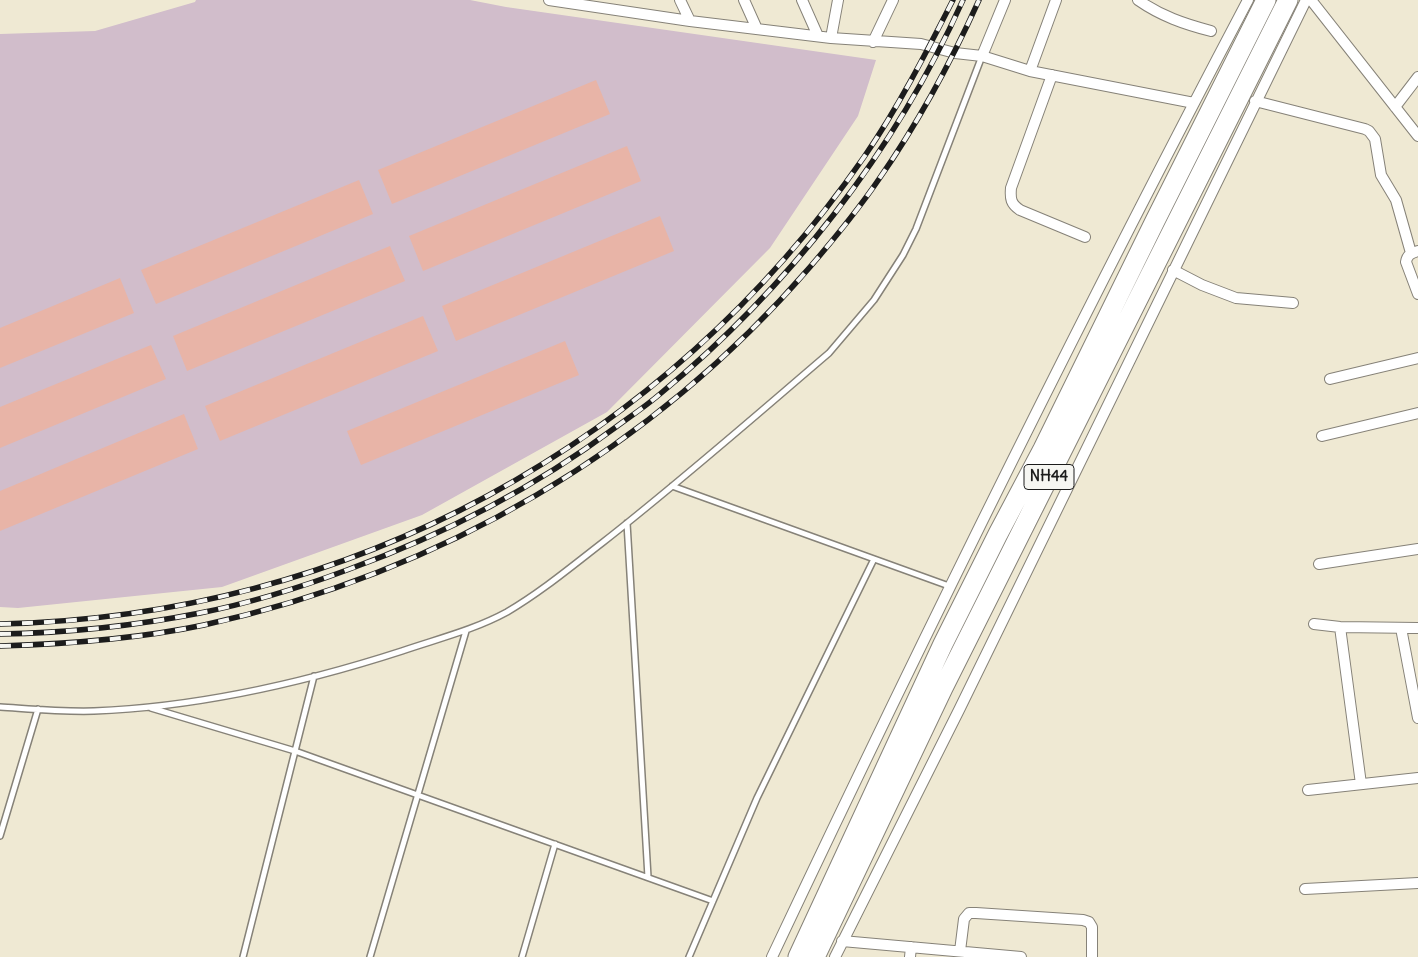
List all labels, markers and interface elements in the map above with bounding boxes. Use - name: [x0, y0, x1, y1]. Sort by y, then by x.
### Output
- road number: NH44: [1024, 464, 1074, 490]

